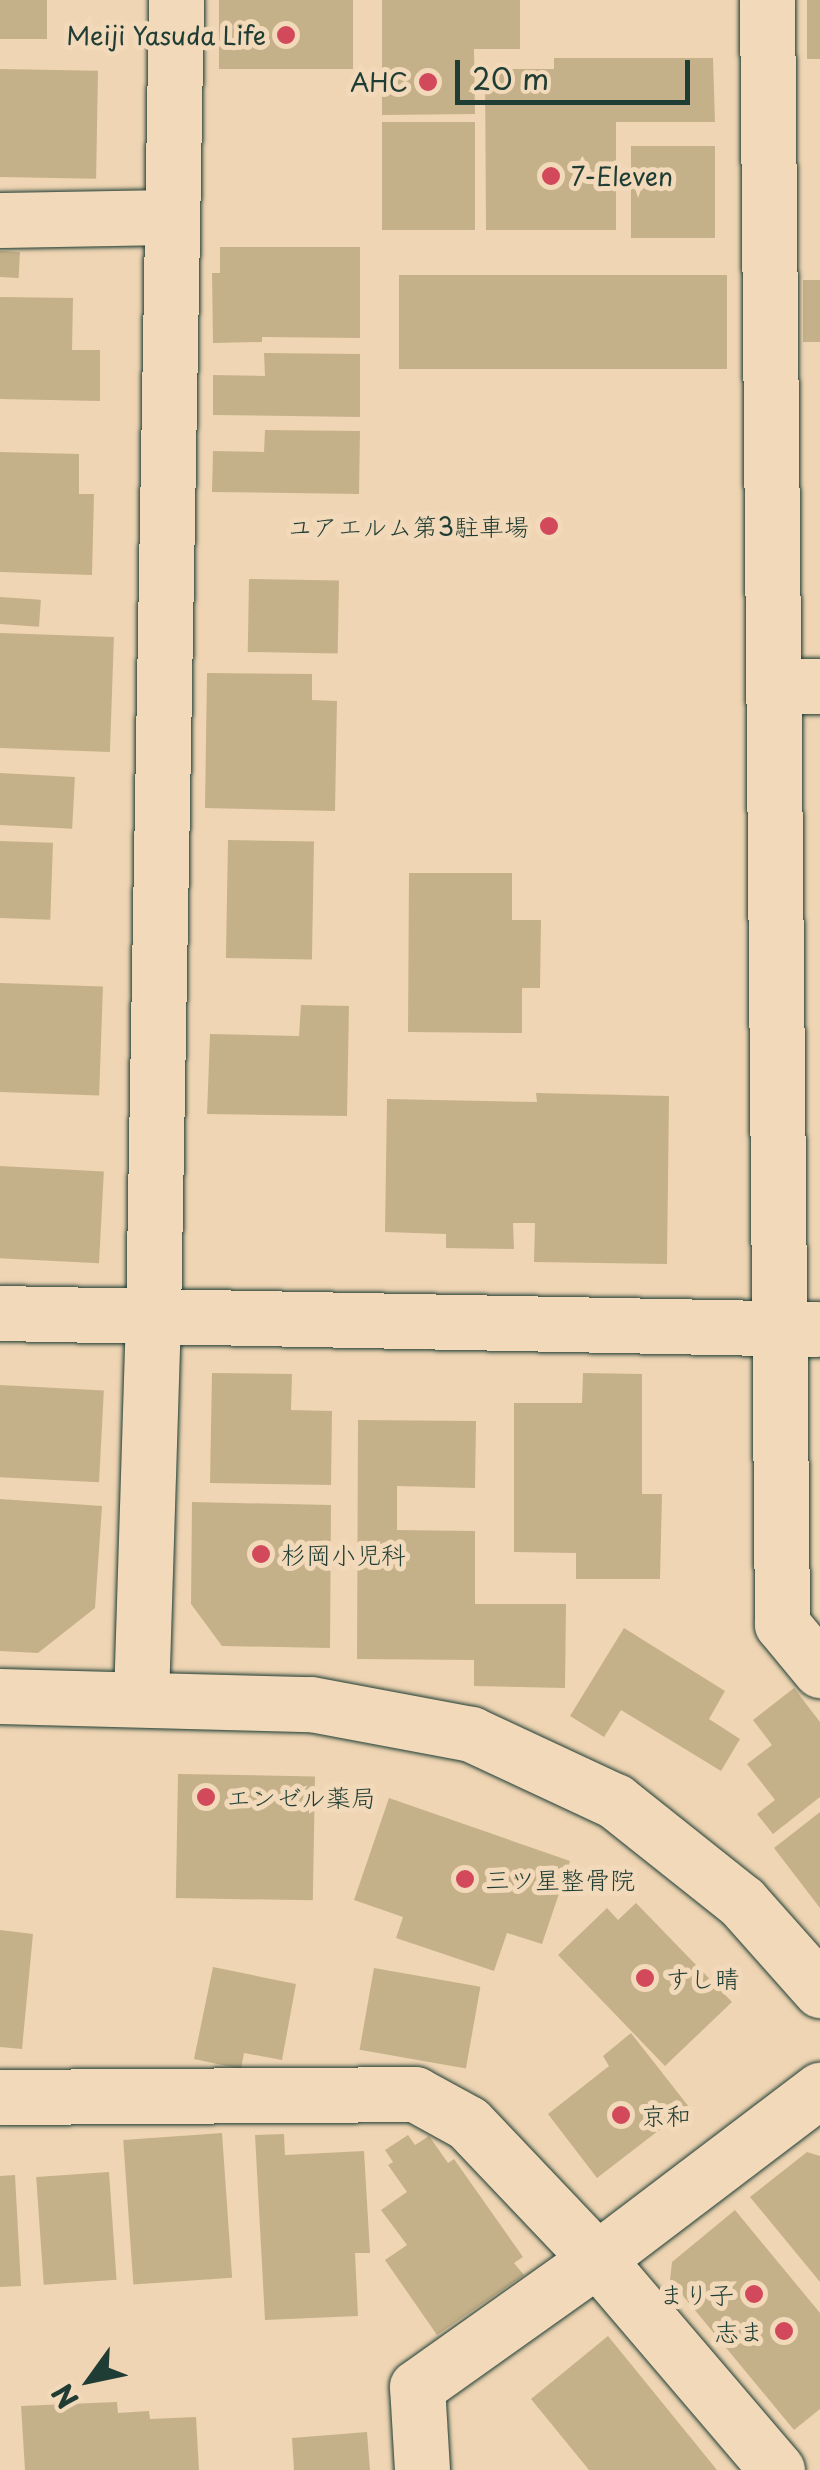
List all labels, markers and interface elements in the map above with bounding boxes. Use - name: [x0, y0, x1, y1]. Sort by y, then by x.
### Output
- place label: Meiji Yasuda Life: [65, 20, 266, 50]
- marker: Meiji Yasuda Life: [275, 24, 297, 46]
- scale bar: [460, 40, 695, 102]
- text: 20 m: [472, 55, 549, 100]
- place label: AHC: [350, 67, 408, 97]
- marker: AHC: [417, 71, 439, 93]
- place label: 7-Eleven: [571, 161, 673, 191]
- marker: 7-Eleven: [540, 165, 562, 187]
- place label: ユアエルム第3駐車場: [288, 511, 529, 541]
- marker: ユアエルム第3駐車場: [538, 515, 560, 537]
- place label: 杉岡小児科: [281, 1539, 406, 1569]
- marker: 杉岡小児科: [250, 1543, 272, 1565]
- place label: エンゼル薬局: [226, 1782, 376, 1812]
- marker: エンゼル薬局: [195, 1786, 217, 1808]
- place label: 三ツ星整骨院: [485, 1864, 635, 1894]
- marker: 三ツ星整骨院: [454, 1868, 476, 1890]
- place label: すし晴: [665, 1963, 740, 1993]
- marker: すし晴: [634, 1967, 656, 1989]
- place label: 京和: [641, 2100, 691, 2130]
- marker: 京和: [610, 2104, 632, 2126]
- place label: まり子: [659, 2279, 734, 2309]
- marker: まり子: [743, 2283, 765, 2305]
- place label: 志ま: [714, 2316, 764, 2346]
- marker: 志ま: [773, 2320, 795, 2342]
- north arrow: [40, 2330, 140, 2430]
- text: N: [40, 2376, 88, 2418]

